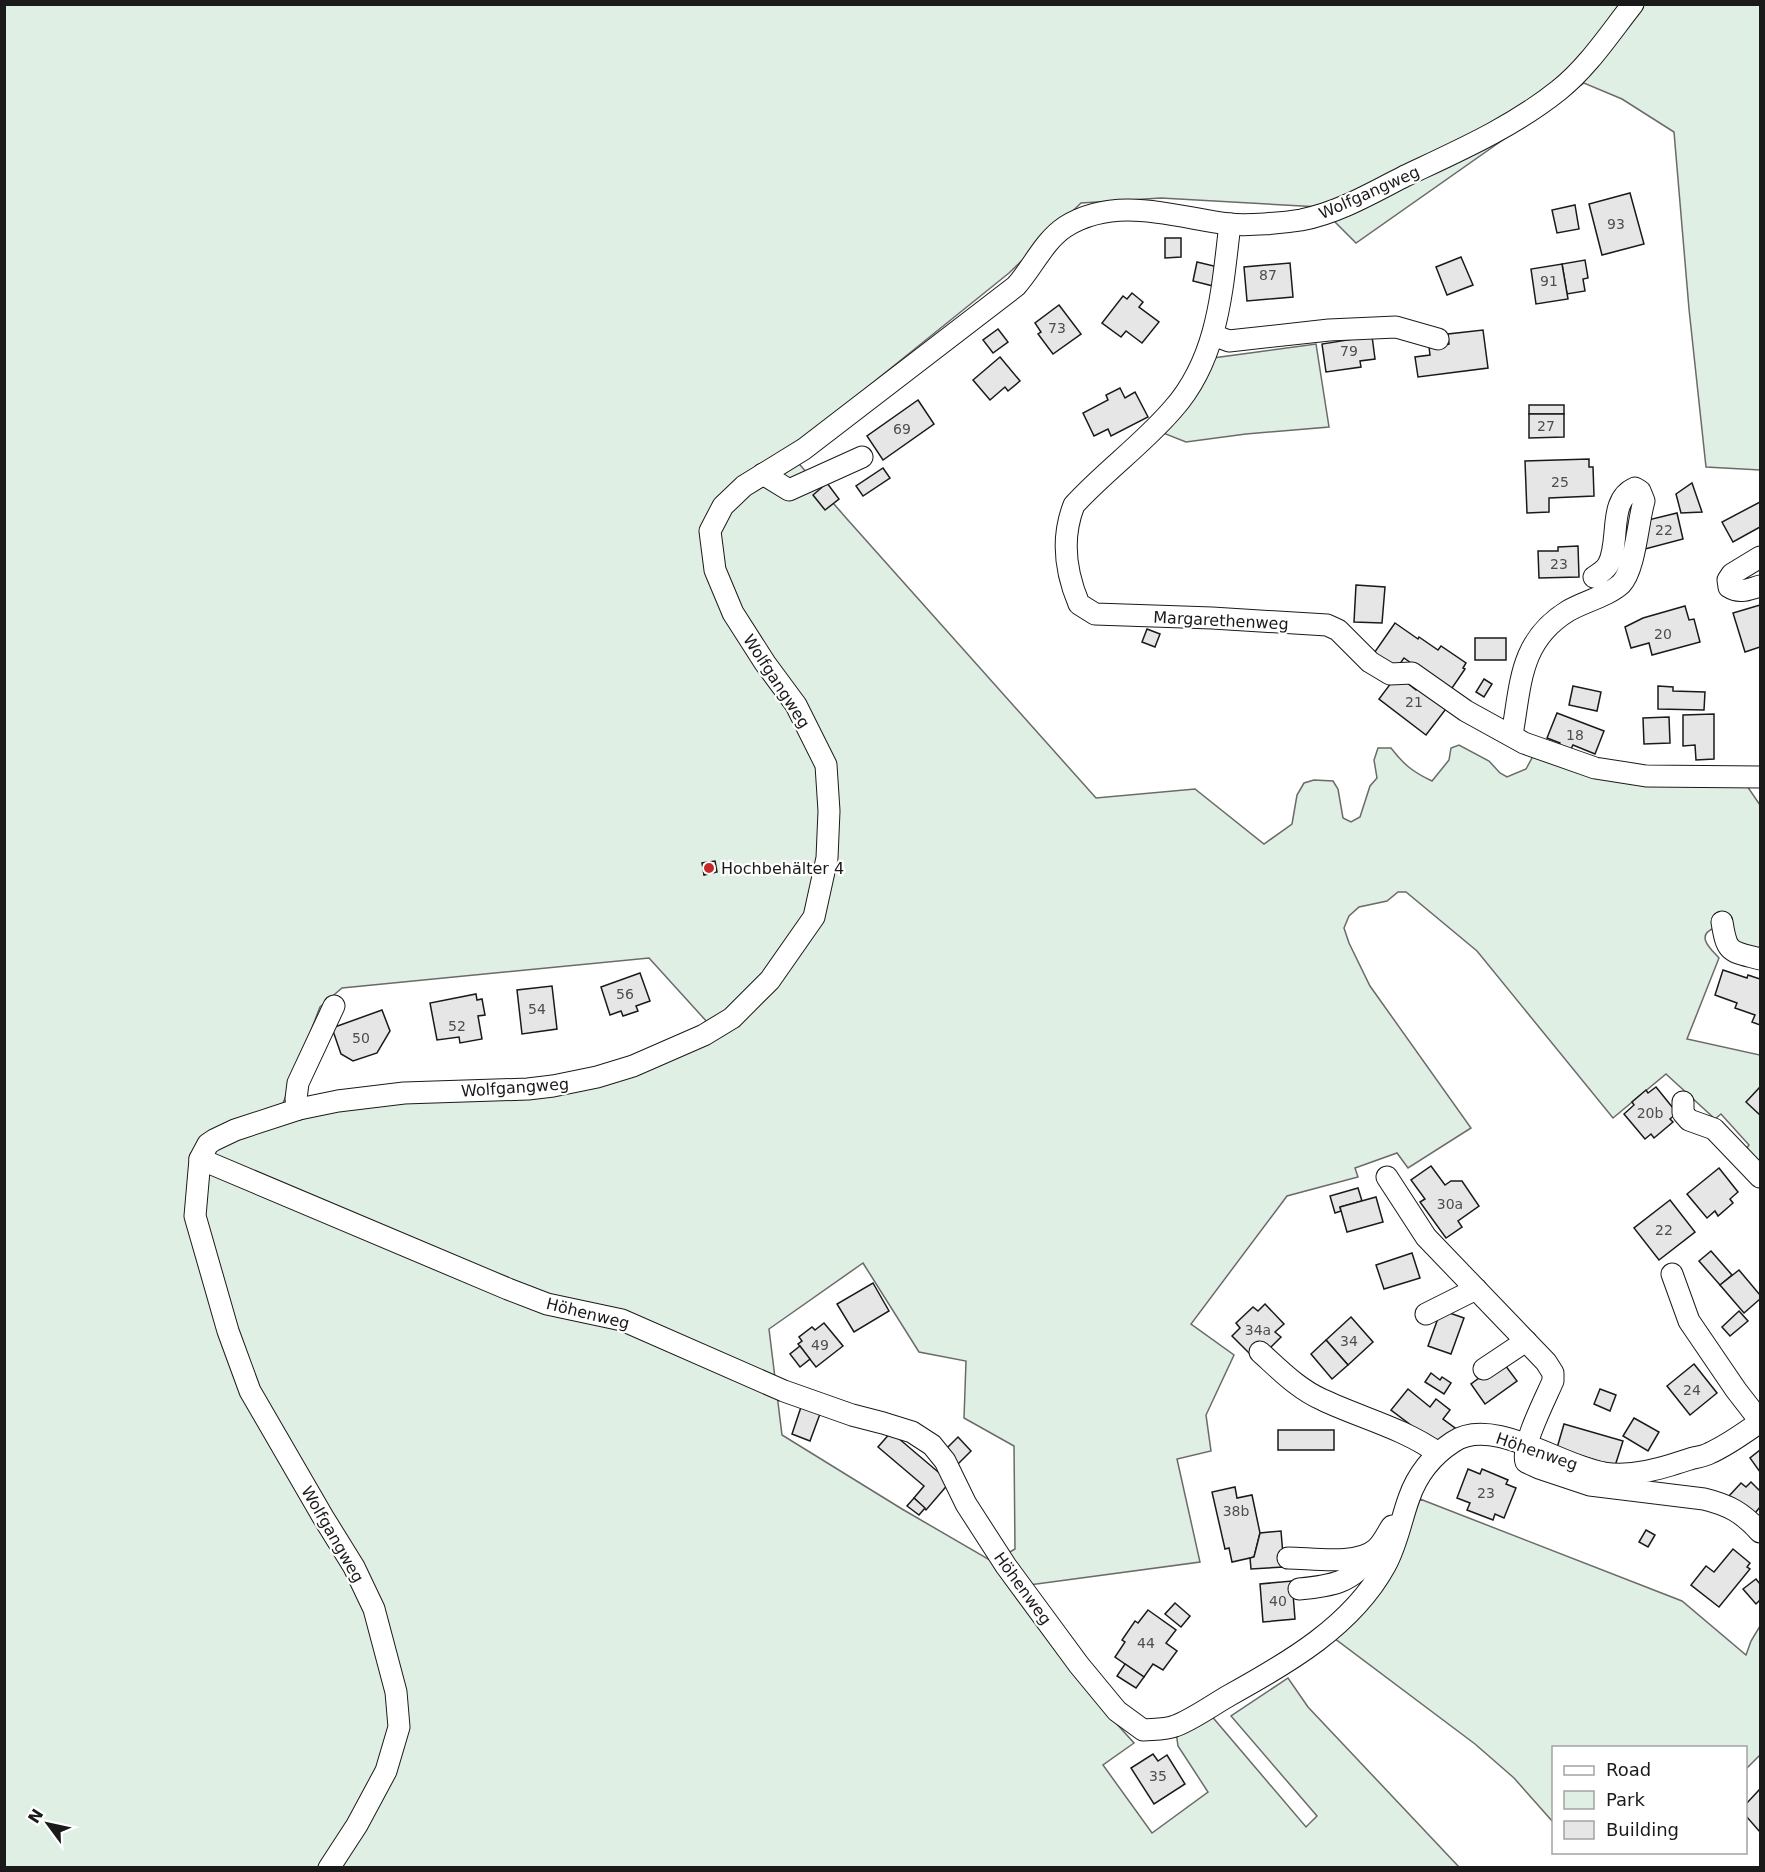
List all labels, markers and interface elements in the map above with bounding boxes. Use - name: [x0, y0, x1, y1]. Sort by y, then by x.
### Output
- street label: Wolfgangweg: [1316, 162, 1422, 223]
- house number: 93: [1607, 216, 1625, 232]
- house number: 87: [1259, 267, 1277, 283]
- house number: 91: [1540, 273, 1558, 289]
- house number: 73: [1048, 320, 1066, 336]
- house number: 79: [1340, 343, 1358, 359]
- house number: 27: [1537, 418, 1555, 434]
- house number: 69: [893, 421, 911, 437]
- house number: 25: [1551, 474, 1569, 490]
- house number: 22: [1655, 522, 1673, 538]
- house number: 23: [1550, 556, 1568, 572]
- street label: Margarethenweg: [1153, 607, 1289, 634]
- house number: 20: [1654, 626, 1672, 642]
- street label: Wolfgangweg: [739, 631, 814, 732]
- house number: 21: [1405, 694, 1423, 710]
- house number: 18: [1566, 727, 1584, 743]
- place label: Hochbehälter 4: [721, 859, 844, 878]
- marker: Hochbehälter 4: [702, 861, 716, 875]
- house number: 56: [616, 986, 634, 1002]
- house number: 54: [528, 1001, 546, 1017]
- house number: 52: [448, 1018, 466, 1034]
- house number: 50: [352, 1030, 370, 1046]
- street label: Wolfgangweg: [460, 1074, 570, 1101]
- house number: 20b: [1637, 1105, 1663, 1121]
- house number: 30a: [1437, 1196, 1463, 1212]
- house number: 22: [1655, 1222, 1673, 1238]
- street label: Höhenweg: [544, 1294, 631, 1333]
- house number: 34a: [1245, 1322, 1271, 1338]
- house number: 34: [1340, 1333, 1358, 1349]
- house number: 49: [811, 1337, 829, 1353]
- house number: 24: [1683, 1382, 1701, 1398]
- street label: Höhenweg: [1494, 1429, 1580, 1474]
- street label: Wolfgangweg: [297, 1483, 368, 1586]
- house number: 23: [1477, 1485, 1495, 1501]
- house number: 38b: [1223, 1503, 1249, 1519]
- street label: Höhenweg: [990, 1548, 1055, 1628]
- house number: 40: [1269, 1593, 1287, 1609]
- house number: 44: [1137, 1635, 1155, 1651]
- legend: [1552, 1746, 1747, 1854]
- text: Road: [1606, 1759, 1651, 1780]
- house number: 35: [1149, 1768, 1167, 1784]
- text: Park: [1606, 1789, 1645, 1810]
- north arrow: [18, 1794, 78, 1854]
- text: N: [24, 1805, 47, 1827]
- text: Building: [1606, 1819, 1679, 1840]

